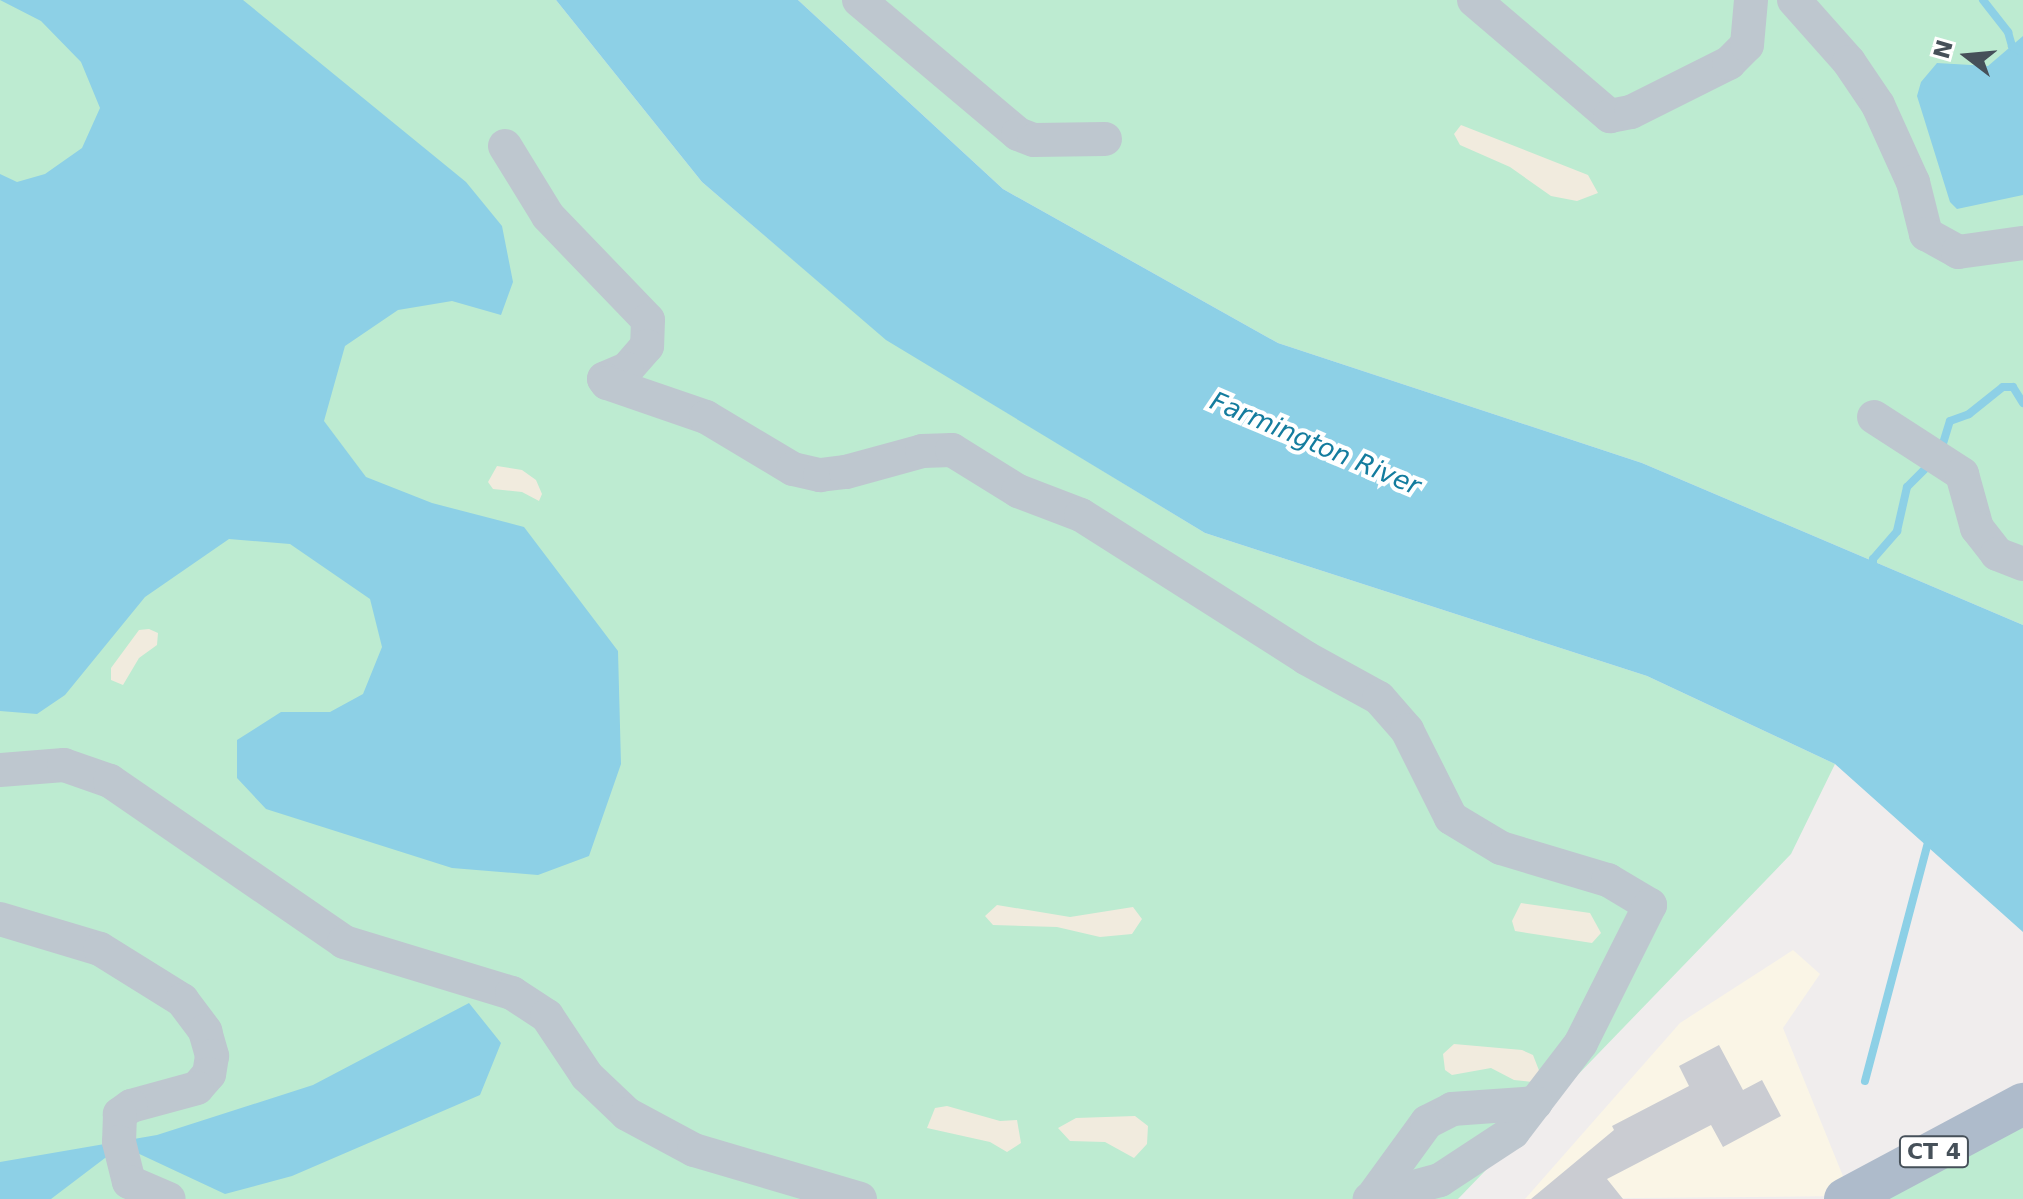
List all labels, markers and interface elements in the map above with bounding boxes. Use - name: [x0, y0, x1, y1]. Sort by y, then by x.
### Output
- north arrow: [1927, 16, 2007, 96]
- text: N: [1929, 37, 1958, 62]
- water label: Farmington River: [1205, 386, 1425, 502]
- road number: CT 4: [1898, 1134, 1970, 1170]

